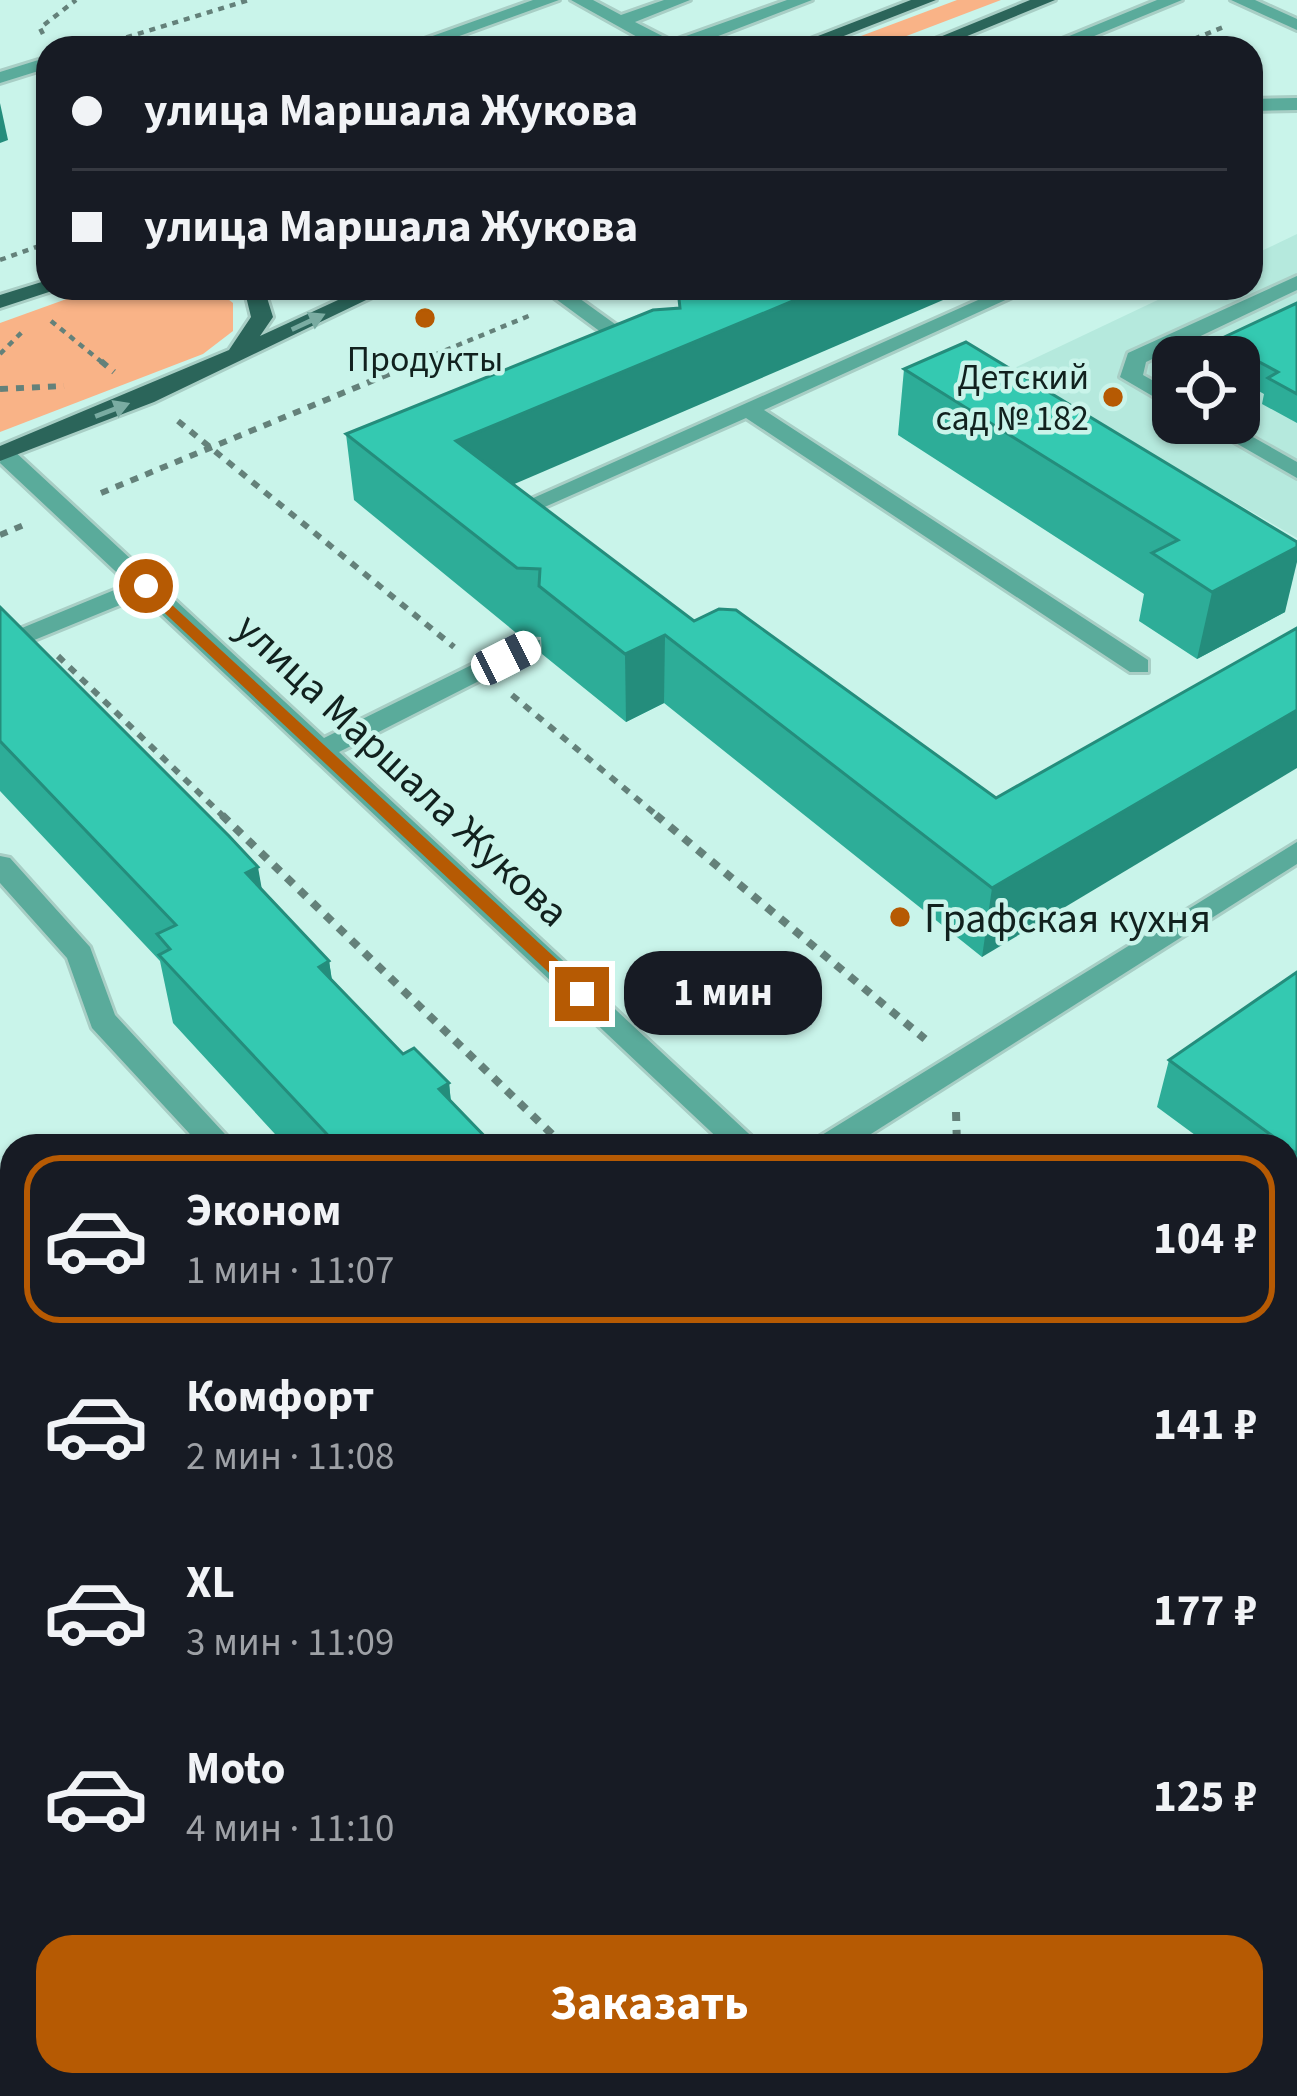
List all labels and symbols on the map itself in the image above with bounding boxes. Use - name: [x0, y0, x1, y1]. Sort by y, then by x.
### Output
- marker: Продукты: [412, 305, 438, 331]
- one-way arrow: [291, 312, 326, 332]
- place label: Продукты: [347, 334, 503, 385]
- place label: Детский сад № 182: [935, 352, 1089, 444]
- marker: Детский сад № 182: [1100, 384, 1126, 410]
- one-way arrow: [94, 400, 130, 419]
- route start: [119, 559, 173, 613]
- street label: улица Маршала Жукова: [221, 599, 582, 941]
- car: [466, 626, 546, 690]
- place label: Графская кухня: [924, 889, 1211, 949]
- marker: Графская кухня: [887, 904, 913, 930]
- callout: 1 мин: [624, 952, 822, 1036]
- route end: [555, 967, 609, 1021]

